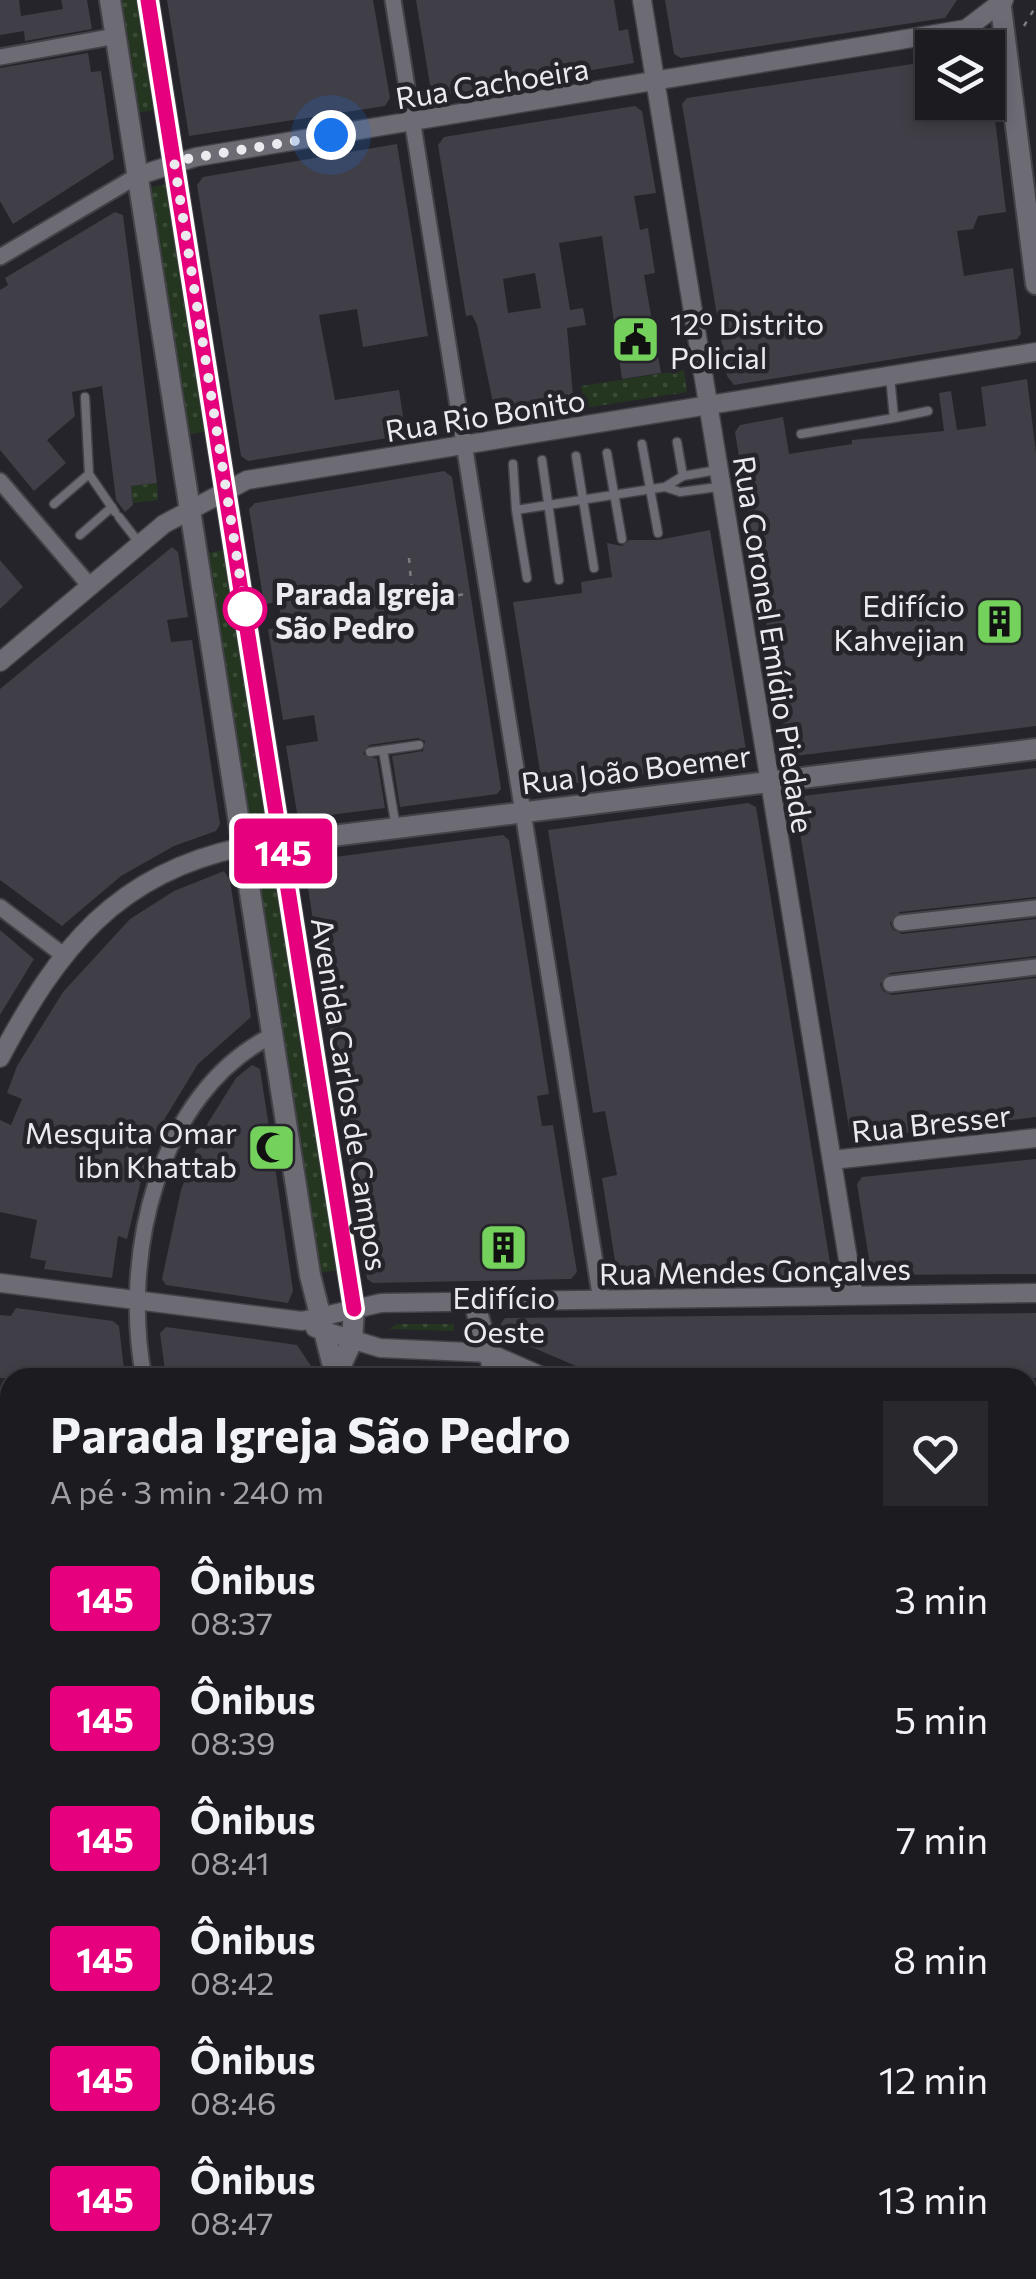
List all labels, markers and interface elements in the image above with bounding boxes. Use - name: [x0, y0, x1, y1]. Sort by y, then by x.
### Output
- map controls: [915, 30, 1005, 120]
- button: layers: [915, 30, 1005, 120]
- street label: Rua Cachoeira: [393, 48, 591, 116]
- your location: [306, 110, 356, 160]
- place label: 12º Distrito Policial: [670, 304, 824, 375]
- public building icon: 12º Distrito Policial: [609, 313, 661, 365]
- street label: Rua Rio Bonito: [382, 380, 588, 448]
- street label: Rua Coronel Emídio Piedade: [727, 453, 823, 835]
- place label: Parada Igreja São Pedro: [275, 574, 455, 645]
- place label: Edifício Kahvejian: [833, 586, 965, 657]
- marker: Parada Igreja São Pedro: [224, 588, 266, 630]
- building icon: Edifício Kahvejian: [974, 595, 1026, 647]
- street label: Rua João Boemer: [519, 736, 753, 800]
- line badge: 145: [226, 818, 340, 884]
- text: 145: [254, 830, 312, 873]
- street label: Avenida Carlos de Campos: [305, 915, 397, 1273]
- street label: Rua Bresser: [850, 1095, 1012, 1149]
- place label: Mesquita Omar ibn Khattab: [25, 1113, 237, 1184]
- mosque icon: Mesquita Omar ibn Khattab: [246, 1122, 298, 1174]
- building icon: Edifício Oeste: [478, 1221, 530, 1273]
- street label: Rua Mendes Gonçalves: [599, 1249, 911, 1291]
- place label: Edifício Oeste: [453, 1278, 555, 1349]
- button: heart: [883, 1401, 988, 1506]
- text: Parada Igreja São Pedro: [50, 1404, 571, 1463]
- text: A pé · 3 min · 240 m: [50, 1471, 324, 1511]
- text: Ônibus: [190, 1555, 315, 1602]
- text: 3 min: [894, 1575, 988, 1622]
- text: 145: [76, 1577, 134, 1620]
- text: 08:37: [190, 1602, 273, 1642]
- text: Ônibus: [190, 1675, 315, 1722]
- text: 5 min: [894, 1695, 988, 1742]
- text: 145: [76, 1697, 134, 1740]
- text: 08:39: [190, 1722, 276, 1762]
- text: Ônibus: [190, 1795, 315, 1842]
- text: 7 min: [896, 1815, 988, 1862]
- text: 145: [76, 1817, 134, 1860]
- text: 08:41: [190, 1842, 270, 1882]
- text: Ônibus: [190, 1915, 315, 1962]
- text: 8 min: [893, 1935, 988, 1982]
- text: 145: [76, 1937, 134, 1980]
- text: 08:42: [190, 1962, 274, 2002]
- text: Ônibus: [190, 2035, 315, 2082]
- text: 12 min: [879, 2055, 988, 2102]
- text: 145: [76, 2057, 134, 2100]
- text: 08:46: [190, 2082, 276, 2122]
- text: Ônibus: [190, 2155, 315, 2202]
- text: 13 min: [878, 2175, 988, 2222]
- text: 145: [76, 2177, 134, 2220]
- text: 08:47: [190, 2202, 273, 2242]

